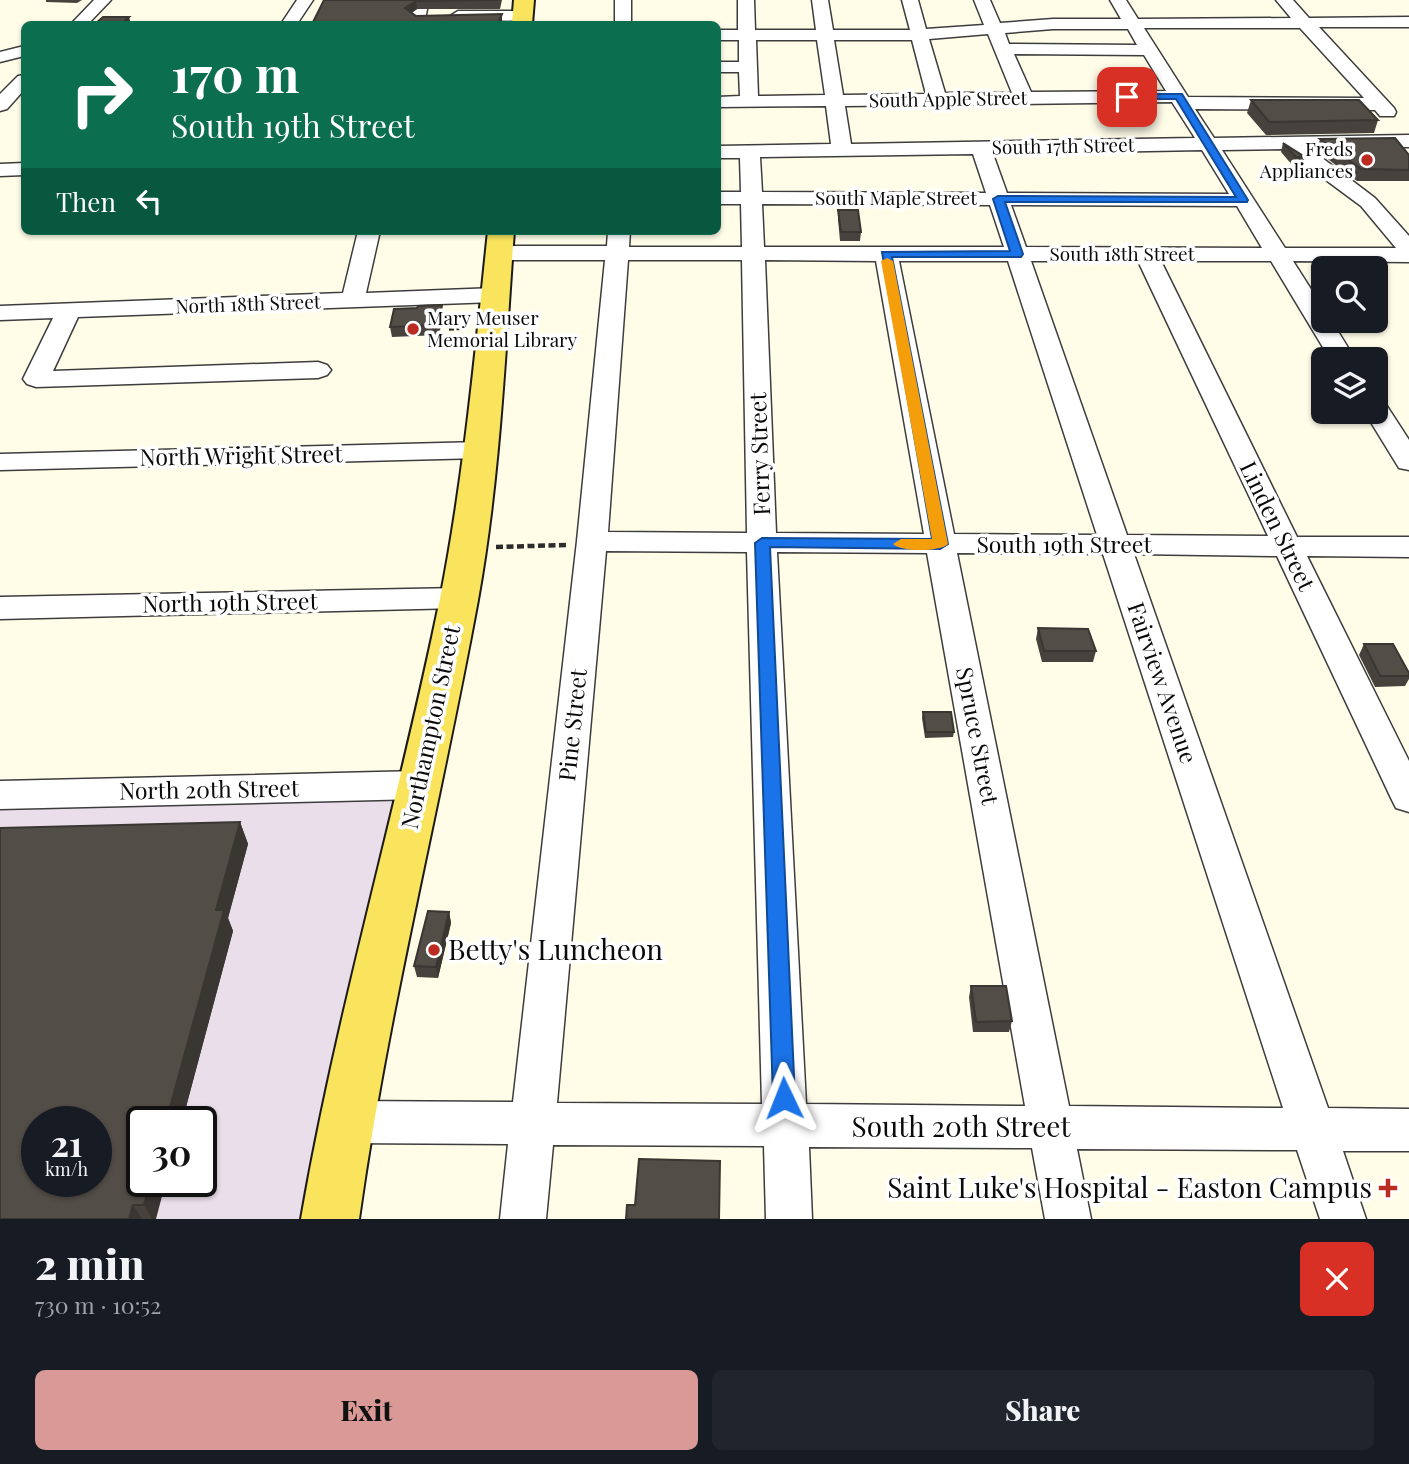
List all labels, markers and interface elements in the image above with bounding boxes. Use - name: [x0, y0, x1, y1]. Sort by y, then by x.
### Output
- text: 170 m: [171, 40, 299, 105]
- icon: right: [56, 49, 147, 140]
- pin: [1097, 67, 1157, 127]
- icon: arrive: [1108, 78, 1146, 116]
- street label: South Apple Street: [869, 84, 1028, 112]
- text: South 19th Street: [171, 103, 415, 146]
- street label: South 17th Street: [991, 131, 1135, 159]
- place label: Freds Appliances: [1259, 135, 1353, 183]
- marker: Freds Appliances: [1359, 152, 1375, 168]
- icon: left: [130, 182, 168, 220]
- text: Then: [56, 184, 116, 219]
- street label: South Maple Street: [815, 184, 977, 210]
- street label: South 18th Street: [1050, 240, 1195, 266]
- map controls: [1311, 256, 1388, 424]
- button: search: [1311, 256, 1388, 333]
- street label: North 18th Street: [175, 287, 321, 319]
- place label: Mary Meuser Memorial Library: [427, 304, 578, 352]
- marker: Mary Meuser Memorial Library: [405, 321, 421, 337]
- button: layers: [1311, 347, 1388, 424]
- street label: Ferry Street: [741, 391, 776, 516]
- street label: North Wright Street: [139, 437, 344, 472]
- street label: Linden Street: [1234, 456, 1323, 596]
- street label: South 19th Street: [976, 528, 1152, 559]
- street label: North 19th Street: [142, 584, 319, 619]
- street label: Fairview Avenue: [1121, 598, 1206, 767]
- street label: Northampton Street: [393, 621, 466, 831]
- street label: Spruce Street: [950, 664, 1007, 808]
- street label: Pine Street: [550, 666, 593, 783]
- street label: North 20th Street: [119, 771, 300, 806]
- place label: Betty's Luncheon: [448, 930, 663, 967]
- marker: Betty's Luncheon: [426, 942, 442, 958]
- position arrow: [747, 1061, 821, 1135]
- speed limit sign: 30: [126, 1106, 217, 1197]
- street label: South 20th Street: [852, 1107, 1071, 1144]
- text: 21: [51, 1119, 82, 1166]
- text: km/h: [45, 1157, 88, 1181]
- place label: Saint Luke's Hospital - Easton Campus: [887, 1168, 1372, 1205]
- marker: Saint Luke's Hospital - Easton Campus: [1378, 1178, 1398, 1198]
- text: 2 min: [35, 1235, 144, 1291]
- button: close: [1300, 1242, 1374, 1316]
- text: 730 m · 10:52: [35, 1289, 161, 1320]
- button: Exit: [35, 1370, 698, 1450]
- button: Share: [712, 1370, 1374, 1450]

